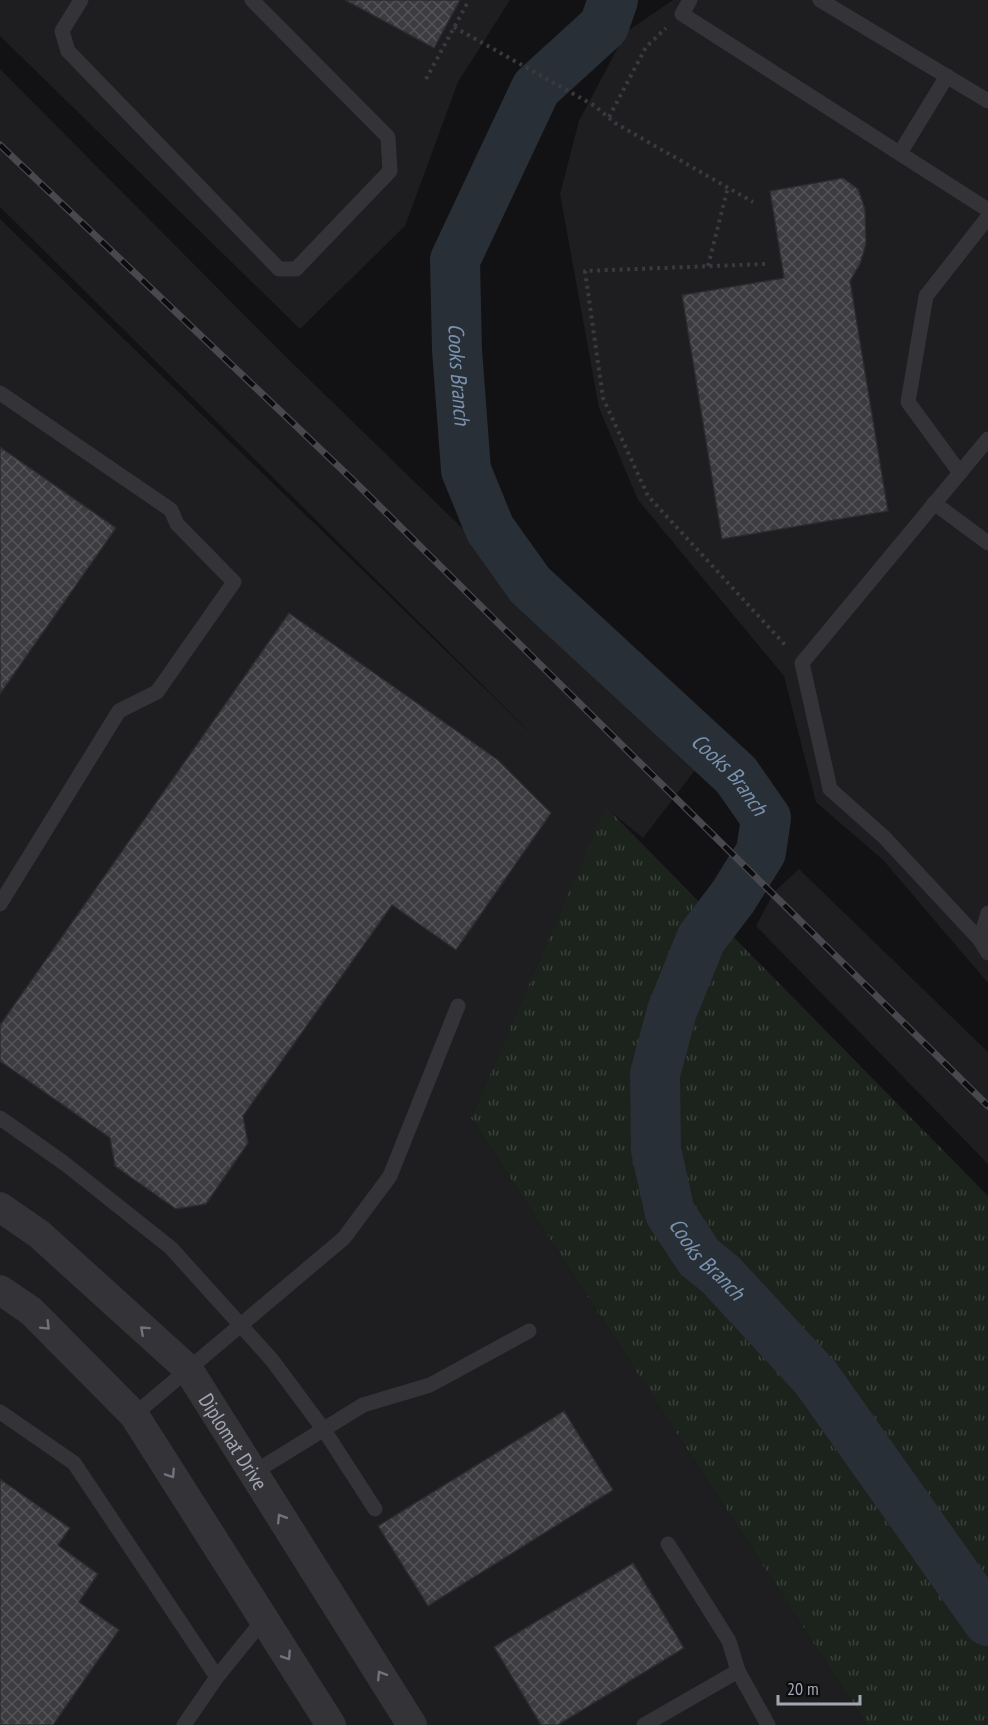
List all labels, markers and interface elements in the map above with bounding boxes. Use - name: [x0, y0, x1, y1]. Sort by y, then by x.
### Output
- water label: Cooks Branch: [442, 323, 477, 427]
- water label: Cooks Branch: [686, 727, 775, 822]
- water label: Cooks Branch: [663, 1212, 752, 1307]
- one-way arrow: [38, 1318, 49, 1329]
- one-way arrow: [141, 1326, 151, 1337]
- street label: Diplomat Drive: [193, 1388, 274, 1495]
- one-way arrow: [164, 1468, 176, 1478]
- one-way arrow: [276, 1514, 288, 1524]
- one-way arrow: [280, 1650, 292, 1660]
- scale bar: [778, 1668, 860, 1706]
- one-way arrow: [377, 1671, 389, 1681]
- text: 20 m: [787, 1677, 819, 1700]

